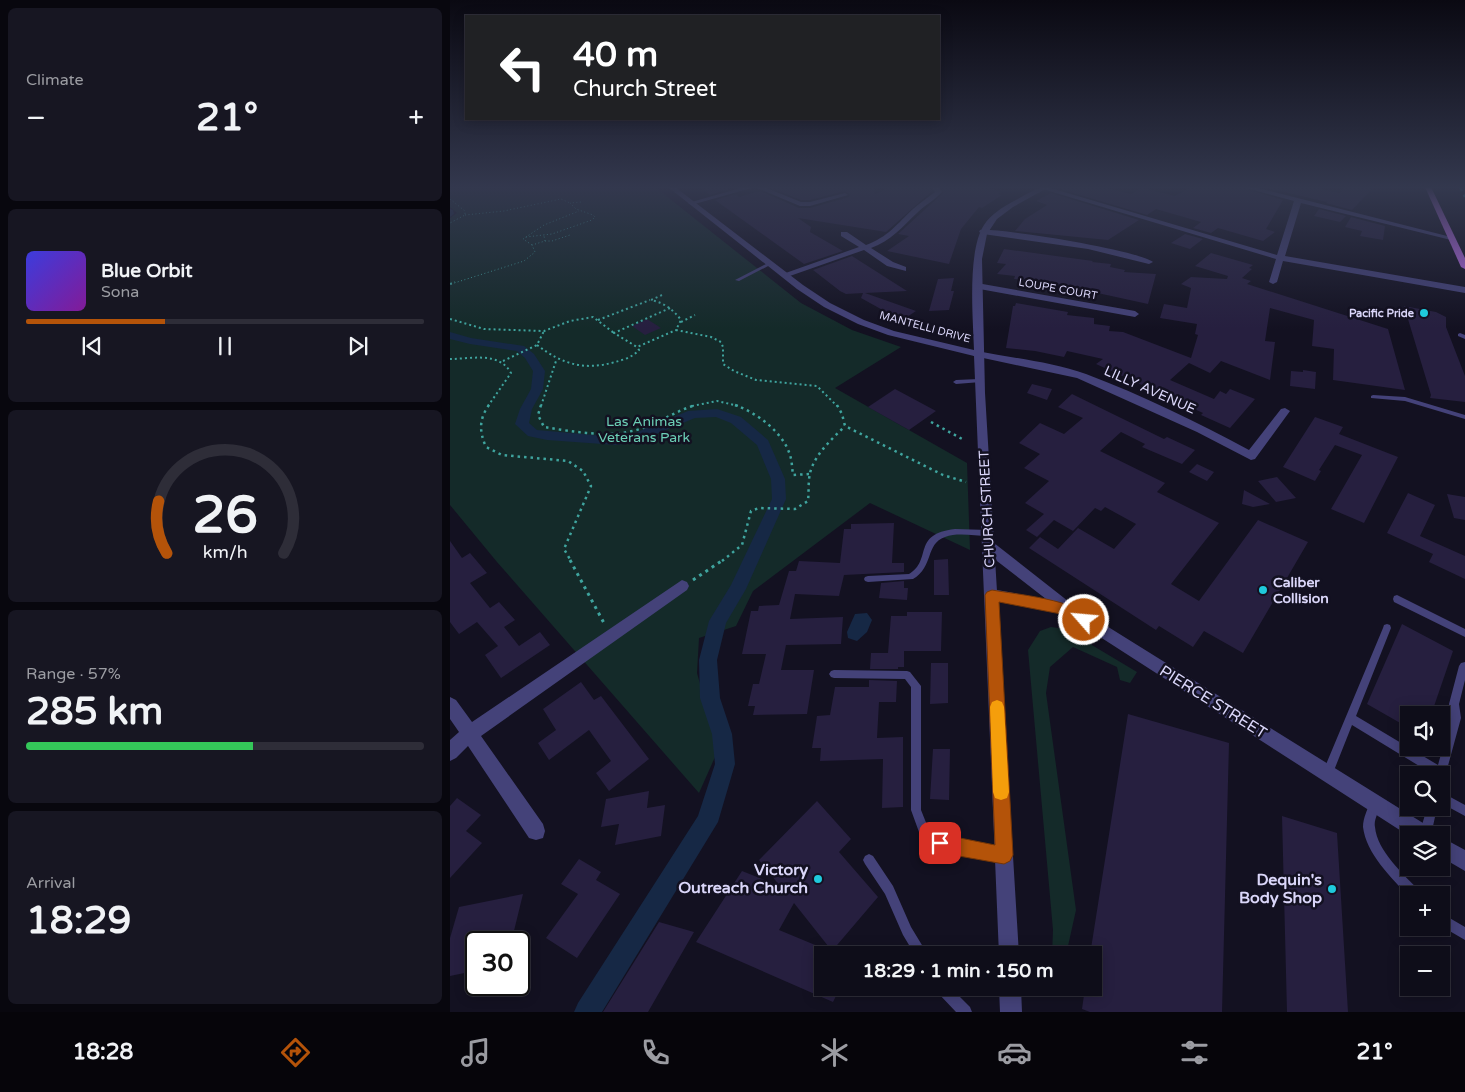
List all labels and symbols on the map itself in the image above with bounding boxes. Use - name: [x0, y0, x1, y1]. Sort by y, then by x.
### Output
- street label: LOUPE COURT: [1017, 276, 1099, 302]
- place label: Pacific Pride: [1349, 307, 1415, 320]
- marker: Pacific Pride: [1418, 307, 1430, 319]
- street label: MANTELLI DRIVE: [878, 309, 972, 345]
- street label: LILLY AVENUE: [1101, 362, 1199, 418]
- park label: Las Animas Veterans Park: [598, 413, 690, 446]
- street label: CHURCH STREET: [975, 449, 999, 568]
- place label: Caliber Collision: [1273, 574, 1329, 607]
- marker: Caliber Collision: [1257, 584, 1269, 596]
- position arrow: [1057, 593, 1109, 645]
- street label: PIERCE STREET: [1156, 661, 1271, 743]
- pin: [919, 822, 961, 864]
- place label: Victory Outreach Church: [678, 860, 808, 898]
- place label: Dequin's Body Shop: [1239, 870, 1322, 908]
- marker: Victory Outreach Church: [812, 873, 824, 885]
- marker: Dequin's Body Shop: [1326, 883, 1338, 895]
- speed limit sign: 30: [465, 931, 530, 996]

